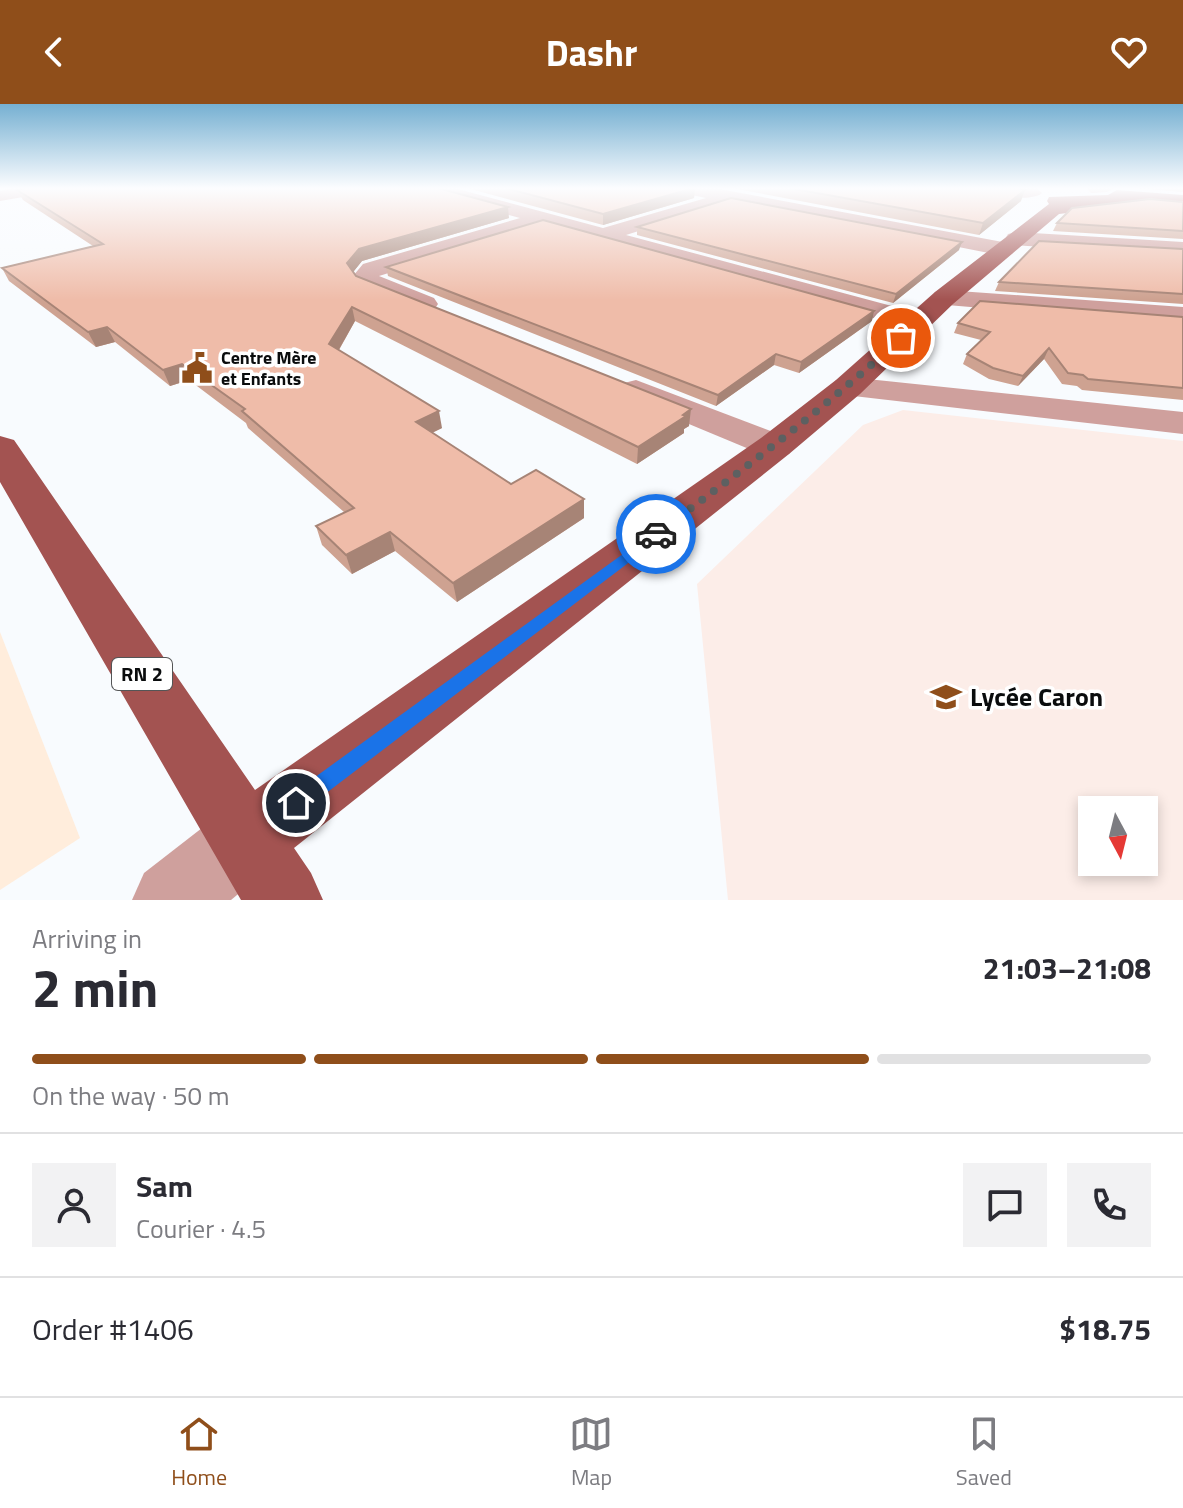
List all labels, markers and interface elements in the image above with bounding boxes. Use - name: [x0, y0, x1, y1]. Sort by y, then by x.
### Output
- text: Dashr: [546, 25, 637, 80]
- icon: back: [32, 30, 76, 74]
- icon: heart: [1107, 30, 1151, 74]
- pin: [867, 304, 935, 372]
- icon: bag: [879, 316, 923, 360]
- place label: Centre Mère et Enfants: [221, 344, 317, 392]
- public building icon: Centre Mère et Enfants: [180, 351, 214, 385]
- courier: [616, 494, 696, 574]
- icon: car: [634, 512, 678, 556]
- road number: RN 2: [112, 658, 172, 690]
- place label: Lycée Caron: [970, 677, 1103, 716]
- school or university icon: Lycée Caron: [929, 680, 963, 714]
- pin: [262, 769, 330, 837]
- icon: home: [274, 781, 318, 825]
- north arrow: [1078, 796, 1158, 876]
- map controls: [1078, 796, 1158, 876]
- text: Arriving in: [32, 919, 142, 958]
- text: 21:03–21:08: [983, 945, 1151, 991]
- text: 2 min: [32, 948, 158, 1027]
- text: On the way · 50 m: [32, 1076, 230, 1115]
- button: person: [32, 1163, 116, 1247]
- text: Sam: [136, 1163, 193, 1209]
- button: chat: [963, 1163, 1047, 1247]
- button: phone: [1067, 1163, 1151, 1247]
- text: Courier · 4.5: [136, 1209, 266, 1248]
- text: Order #1406: [32, 1306, 194, 1352]
- text: $18.75: [1059, 1306, 1151, 1352]
- tab: Home: [171, 1412, 227, 1494]
- tab: Map: [569, 1412, 613, 1494]
- tab: Saved: [956, 1412, 1012, 1494]

